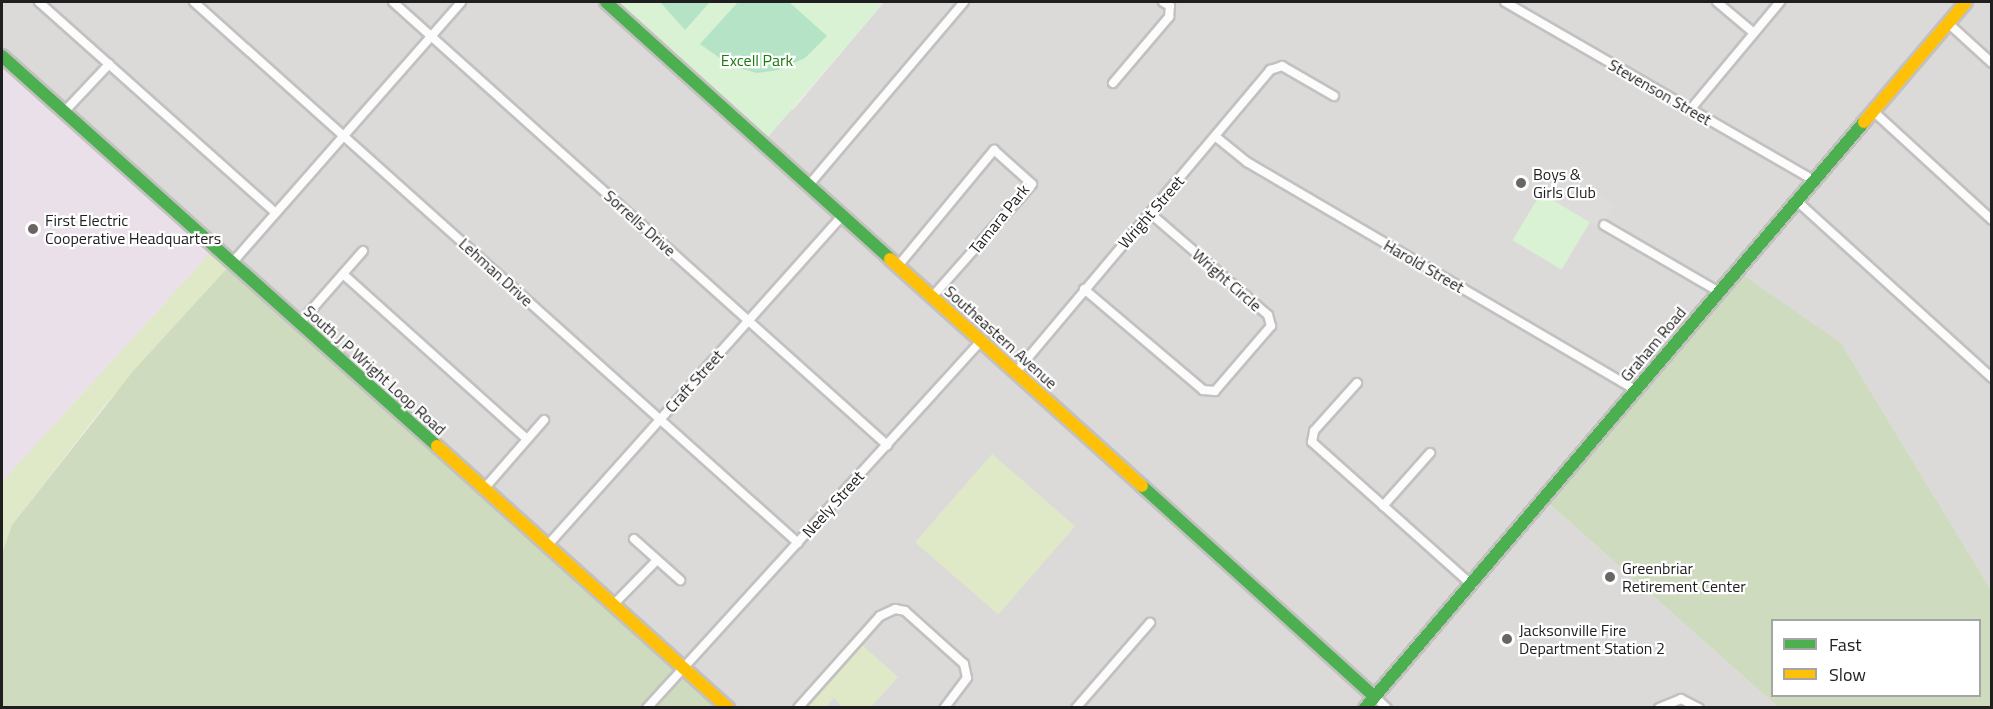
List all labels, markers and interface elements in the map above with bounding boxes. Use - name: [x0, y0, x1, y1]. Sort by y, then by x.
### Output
- park label: Excell Park: [721, 50, 793, 70]
- street label: Stevenson Street: [1605, 55, 1715, 129]
- place label: Boys & Girls Club: [1533, 164, 1596, 202]
- street label: Wright Street: [1114, 172, 1188, 252]
- marker: Boys & Girls Club: [1514, 176, 1528, 190]
- street label: Tamara Park: [965, 180, 1033, 258]
- street label: Sorrells Drive: [600, 186, 680, 260]
- place label: First Electric Cooperative Headquarters: [45, 210, 221, 248]
- marker: First Electric Cooperative Headquarters: [26, 222, 40, 236]
- street label: Lehman Drive: [455, 234, 537, 310]
- street label: Harold Street: [1380, 235, 1468, 297]
- street label: Wright Circle: [1189, 245, 1265, 315]
- street label: Southeastern Avenue: [941, 281, 1061, 393]
- street label: South J P Wright Loop Road: [300, 301, 450, 439]
- street label: Graham Road: [1616, 303, 1690, 385]
- street label: Craft Street: [661, 346, 727, 416]
- street label: Neely Street: [798, 467, 868, 541]
- place label: Greenbriar Retirement Center: [1622, 558, 1746, 596]
- marker: Greenbriar Retirement Center: [1603, 570, 1617, 584]
- legend: [1771, 619, 1981, 697]
- place label: Jacksonville Fire Department Station 2: [1519, 620, 1665, 658]
- text: Fast: [1829, 631, 1862, 658]
- marker: Jacksonville Fire Department Station 2: [1500, 632, 1514, 646]
- text: Slow: [1829, 661, 1866, 688]

